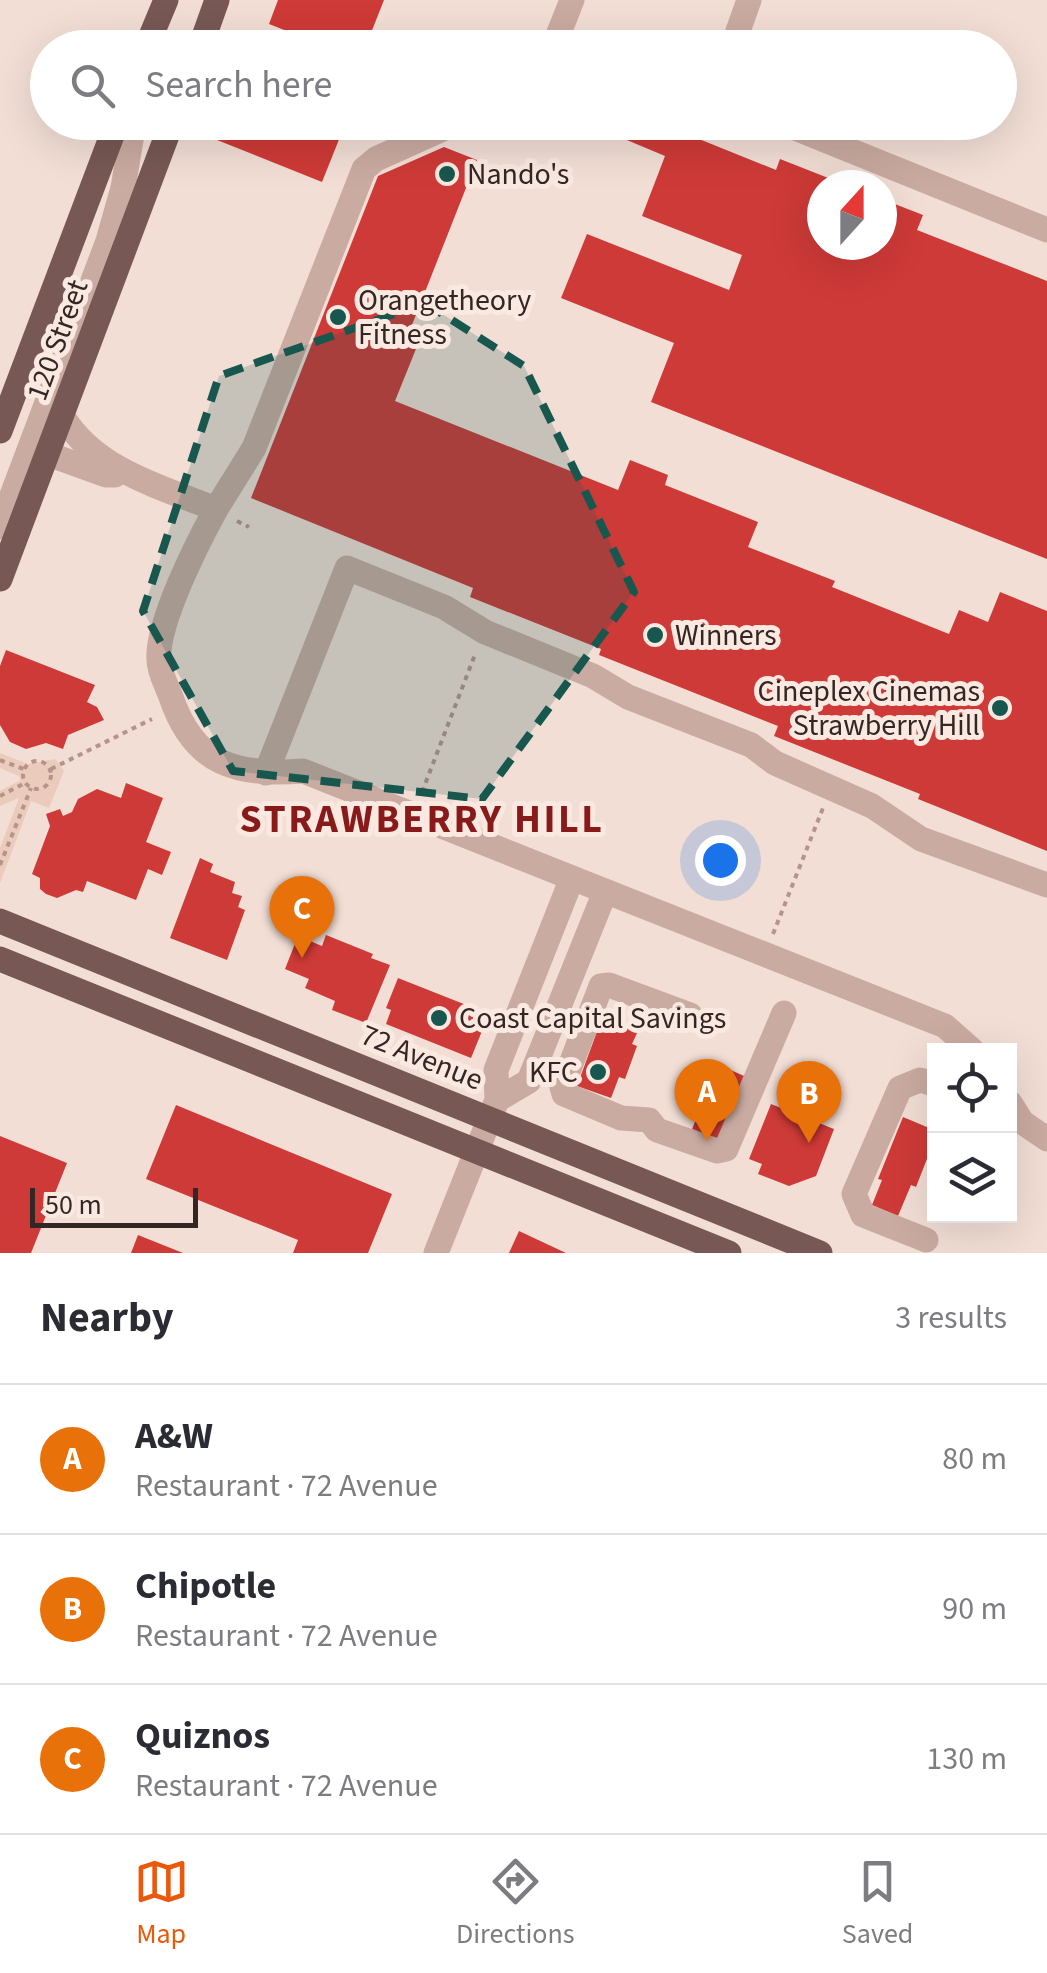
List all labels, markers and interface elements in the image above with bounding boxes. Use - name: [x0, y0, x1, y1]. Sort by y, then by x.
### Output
- search box: [30, 30, 1017, 140]
- icon: search: [65, 58, 120, 113]
- text: Search here: [145, 58, 332, 112]
- place label: Nando's: [467, 153, 569, 196]
- marker: Nando's: [436, 163, 458, 185]
- north arrow: [807, 170, 897, 260]
- street label: 120 Street: [16, 274, 99, 407]
- place label: Orangetheory Fitness: [358, 279, 531, 356]
- marker: Orangetheory Fitness: [327, 306, 349, 328]
- place label: Winners: [675, 614, 777, 657]
- marker: Winners: [644, 624, 666, 646]
- place label: Cineplex Cinemas Strawberry Hill: [758, 670, 980, 747]
- marker: Cineplex Cinemas Strawberry Hill: [989, 697, 1011, 719]
- district label: STRAWBERRY HILL: [240, 791, 604, 848]
- your location: [695, 835, 746, 886]
- pin: C: [270, 876, 334, 958]
- place label: Coast Capital Savings: [459, 997, 726, 1040]
- marker: Coast Capital Savings: [428, 1007, 450, 1029]
- street label: 72 Avenue: [354, 1014, 489, 1101]
- map controls: [927, 1043, 1017, 1223]
- button: locate: [927, 1043, 1017, 1133]
- place label: KFC: [529, 1051, 578, 1094]
- pin: A: [674, 1058, 740, 1141]
- pin: B: [776, 1060, 842, 1143]
- marker: KFC: [587, 1061, 609, 1083]
- button: layers: [927, 1133, 1017, 1223]
- scale bar: [30, 1183, 198, 1228]
- text: 50 m: [45, 1185, 102, 1225]
- text: Nearby: [40, 1288, 174, 1348]
- text: 3 results: [895, 1295, 1007, 1341]
- text: A&W: [135, 1409, 213, 1463]
- text: A: [63, 1436, 82, 1482]
- text: 80 m: [942, 1436, 1007, 1482]
- text: Restaurant · 72 Avenue: [135, 1463, 438, 1509]
- text: Chipotle: [135, 1559, 276, 1613]
- text: B: [63, 1586, 82, 1632]
- text: 90 m: [942, 1586, 1007, 1632]
- text: Restaurant · 72 Avenue: [135, 1613, 438, 1659]
- text: Quiznos: [135, 1709, 270, 1763]
- text: C: [63, 1736, 82, 1782]
- text: 130 m: [926, 1736, 1007, 1782]
- text: Restaurant · 72 Avenue: [135, 1763, 438, 1809]
- tab: Map: [134, 1854, 189, 1954]
- tab: Directions: [456, 1854, 575, 1954]
- tab: Saved: [842, 1854, 913, 1954]

